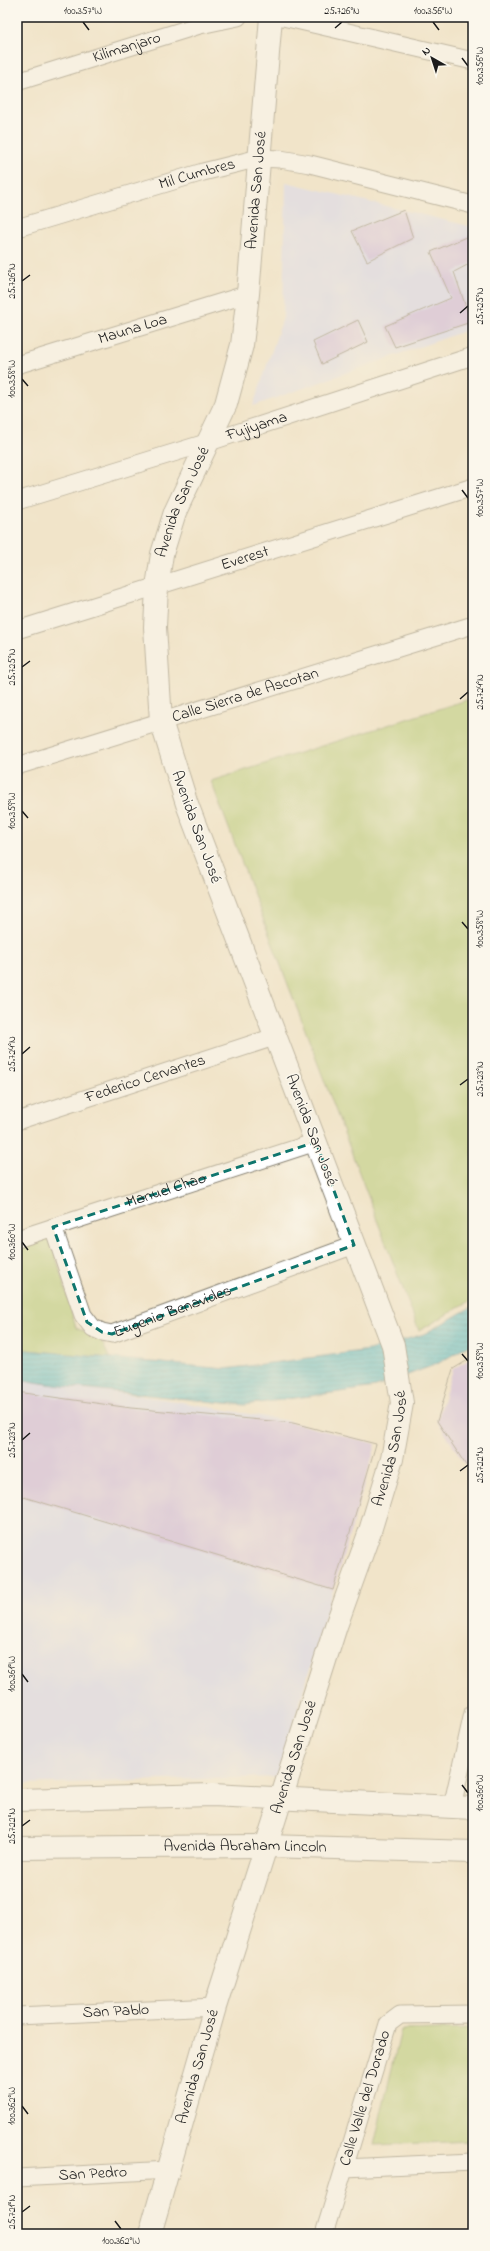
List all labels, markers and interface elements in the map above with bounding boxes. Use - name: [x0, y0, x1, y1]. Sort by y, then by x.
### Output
- text: 100.357°W: [64, 4, 102, 19]
- text: 25.726°N: [324, 4, 360, 19]
- text: 100.356°W: [414, 4, 453, 19]
- street label: Kilimanjaro: [90, 26, 164, 70]
- north arrow: [412, 38, 452, 78]
- text: N: [418, 42, 434, 60]
- text: 100.356°W: [473, 46, 488, 85]
- street label: Avenida San José: [240, 130, 274, 250]
- street label: Mil Cumbres: [156, 152, 238, 197]
- text: 25.726°N: [5, 263, 20, 299]
- text: 25.725°N: [473, 287, 488, 324]
- street label: Mauna Loa: [95, 308, 170, 351]
- text: 100.358°W: [5, 360, 20, 398]
- street label: Fujiyama: [222, 405, 290, 448]
- street label: Avenida San José: [150, 442, 217, 561]
- text: 100.357°W: [473, 479, 488, 517]
- street label: Everest: [218, 539, 273, 577]
- text: 25.725°N: [5, 648, 20, 685]
- street label: Calle Sierra de Ascotan: [169, 661, 322, 729]
- text: 25.724°N: [473, 674, 488, 710]
- street label: Avenida San José: [164, 767, 228, 887]
- text: 100.359°W: [5, 792, 20, 830]
- text: 100.358°W: [473, 910, 488, 948]
- text: 25.724°N: [5, 1036, 20, 1072]
- street label: Federico Cervantes: [81, 1048, 209, 1110]
- text: 25.723°N: [473, 1061, 488, 1097]
- street label: Avenida San José: [279, 1070, 344, 1190]
- street label: Manuel Chao: [123, 1166, 209, 1215]
- text: 100.360°W: [5, 1223, 20, 1261]
- street label: Eugenio Benavides: [110, 1279, 235, 1344]
- text: 100.359°W: [473, 1342, 488, 1380]
- street label: Avenida San José: [366, 1388, 414, 1510]
- text: 25.723°N: [5, 1422, 20, 1458]
- text: 25.722°N: [473, 1447, 488, 1483]
- text: 100.361°W: [5, 1656, 20, 1692]
- street label: Avenida San José: [265, 1697, 324, 1817]
- text: 100.360°W: [473, 1774, 488, 1812]
- text: 25.722°N: [5, 1808, 20, 1844]
- street label: Avenida Abraham Lincoln: [163, 1834, 327, 1860]
- street label: San Pablo: [82, 1998, 150, 2025]
- street label: Avenida San José: [170, 2006, 226, 2127]
- street label: Calle Valle del Dorado: [333, 2027, 397, 2169]
- text: 100.362°W: [5, 2087, 20, 2125]
- street label: San Pedro: [58, 2160, 128, 2188]
- text: 25.721°N: [5, 2195, 20, 2229]
- text: 100.362°W: [102, 2234, 140, 2249]

